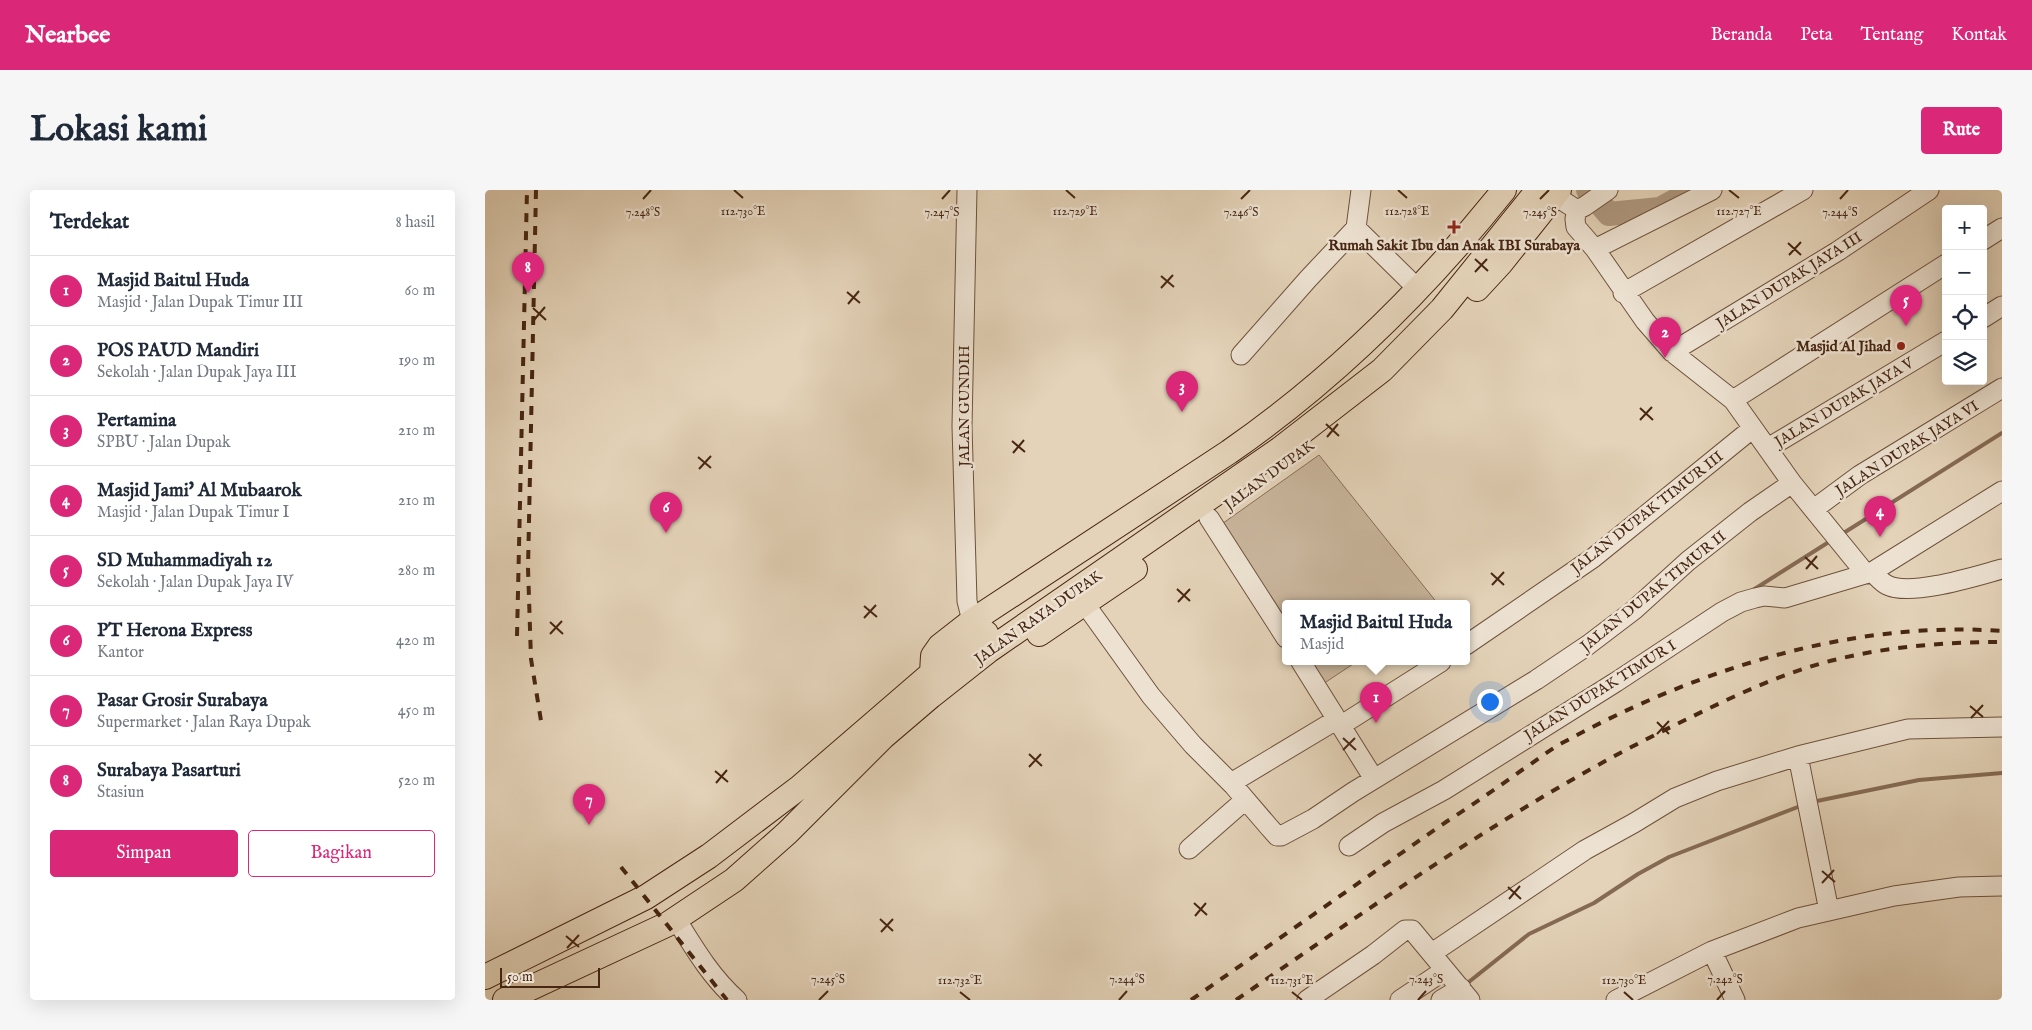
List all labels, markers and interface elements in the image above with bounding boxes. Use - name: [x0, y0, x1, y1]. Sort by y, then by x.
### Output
- text: Nearbee: [25, 20, 110, 51]
- text: Beranda: [1711, 24, 1772, 47]
- text: Peta: [1800, 24, 1833, 47]
- text: Tentang: [1861, 24, 1923, 47]
- text: Kontak: [1951, 24, 2007, 47]
- button: Rute: [1921, 107, 2002, 154]
- text: Lokasi kami: [30, 108, 207, 153]
- text: 112.730°E: [721, 204, 765, 219]
- text: 112.729°E: [1052, 204, 1098, 219]
- text: 112.728°E: [1385, 204, 1429, 219]
- text: 112.727°E: [1716, 204, 1762, 219]
- text: 7.248°S: [626, 205, 660, 220]
- text: 7.247°S: [925, 205, 959, 220]
- text: 7.246°S: [1224, 205, 1258, 220]
- text: 7.245°S: [1523, 205, 1557, 220]
- text: 7.244°S: [1822, 205, 1858, 220]
- map controls: [1942, 205, 1987, 385]
- button: +: [1942, 205, 1987, 250]
- text: Terdekat: [50, 209, 129, 236]
- text: 8 hasil: [396, 213, 435, 233]
- marker: Rumah Sakit Ibu dan Anak IBI Surabaya: [1447, 220, 1461, 234]
- street label: JALAN DUPAK JAYA III: [1711, 227, 1866, 334]
- place label: Rumah Sakit Ibu dan Anak IBI Surabaya: [1328, 236, 1580, 255]
- button: −: [1942, 250, 1987, 295]
- pin: 8: [512, 252, 544, 293]
- text: Masjid Baitul Huda: [97, 269, 249, 293]
- text: 1: [63, 281, 69, 301]
- text: 60 m: [405, 281, 435, 301]
- pin: 5: [1890, 285, 1922, 326]
- text: Masjid · Jalan Dupak Timur III: [97, 293, 303, 313]
- button: locate: [1942, 295, 1987, 340]
- pin: 2: [1649, 317, 1681, 358]
- place label: Masjid Al Jihad: [1796, 337, 1892, 356]
- text: POS PAUD Mandiri: [97, 339, 259, 363]
- marker: Masjid Al Jihad: [1895, 340, 1907, 352]
- button: layers: [1942, 340, 1987, 385]
- street label: JALAN GUNDIH: [955, 345, 974, 469]
- text: 2: [62, 351, 70, 371]
- text: 190 m: [398, 351, 435, 371]
- street label: JALAN DUPAK JAYA V: [1770, 353, 1918, 453]
- text: Sekolah · Jalan Dupak Jaya III: [97, 363, 297, 383]
- pin: 3: [1166, 371, 1198, 412]
- street label: JALAN DUPAK JAYA VI: [1830, 396, 1983, 501]
- text: Pertamina: [97, 409, 176, 433]
- text: 3: [63, 421, 69, 441]
- text: 210 m: [398, 421, 435, 441]
- text: SPBU · Jalan Dupak: [97, 433, 230, 453]
- street label: JALAN DUPAK: [1219, 436, 1318, 516]
- street label: JALAN DUPAK TIMUR III: [1566, 447, 1728, 579]
- text: Masjid Jami' Al Mubaarok: [97, 479, 302, 503]
- text: 4: [62, 491, 70, 511]
- text: 210 m: [398, 491, 435, 511]
- pin: 6: [650, 492, 682, 533]
- pin: 4: [1864, 496, 1896, 537]
- text: Masjid · Jalan Dupak Timur I: [97, 503, 289, 523]
- street label: JALAN DUPAK TIMUR II: [1575, 526, 1730, 657]
- text: SD Muhammadiyah 12: [97, 549, 272, 573]
- text: 5: [63, 561, 69, 581]
- text: 280 m: [398, 561, 435, 581]
- street label: JALAN RAYA DUPAK: [969, 566, 1106, 670]
- text: Sekolah · Jalan Dupak Jaya IV: [97, 573, 293, 593]
- popup: [1282, 600, 1470, 665]
- text: Masjid Baitul Huda: [1300, 611, 1452, 635]
- text: PT Herona Express: [97, 619, 252, 643]
- text: 6: [63, 631, 69, 651]
- text: 420 m: [396, 631, 435, 651]
- text: Masjid: [1300, 635, 1344, 655]
- street label: JALAN DUPAK TIMUR I: [1519, 636, 1680, 746]
- text: Kantor: [97, 643, 144, 663]
- pin: 1: [1360, 682, 1392, 723]
- text: Pasar Grosir Surabaya: [97, 689, 268, 713]
- your location: [1477, 689, 1503, 715]
- text: 7: [62, 701, 70, 721]
- text: 450 m: [398, 701, 435, 721]
- text: Supermarket · Jalan Raya Dupak: [97, 713, 311, 733]
- text: Surabaya Pasarturi: [97, 759, 241, 783]
- text: 8: [63, 771, 69, 791]
- text: 520 m: [398, 771, 435, 791]
- text: Stasiun: [97, 783, 144, 803]
- pin: 7: [573, 784, 605, 825]
- button: Simpan: [50, 830, 238, 877]
- button: Bagikan: [248, 830, 435, 877]
- scale bar: [500, 965, 600, 988]
- text: 50 m: [507, 968, 533, 986]
- text: 7.245°S: [811, 972, 845, 987]
- text: 7.244°S: [1109, 972, 1145, 987]
- text: 7.243°S: [1409, 972, 1443, 987]
- text: 7.242°S: [1707, 972, 1743, 987]
- text: 112.732°E: [938, 973, 982, 988]
- text: 112.731°E: [1270, 973, 1314, 988]
- text: 112.730°E: [1602, 973, 1646, 988]

